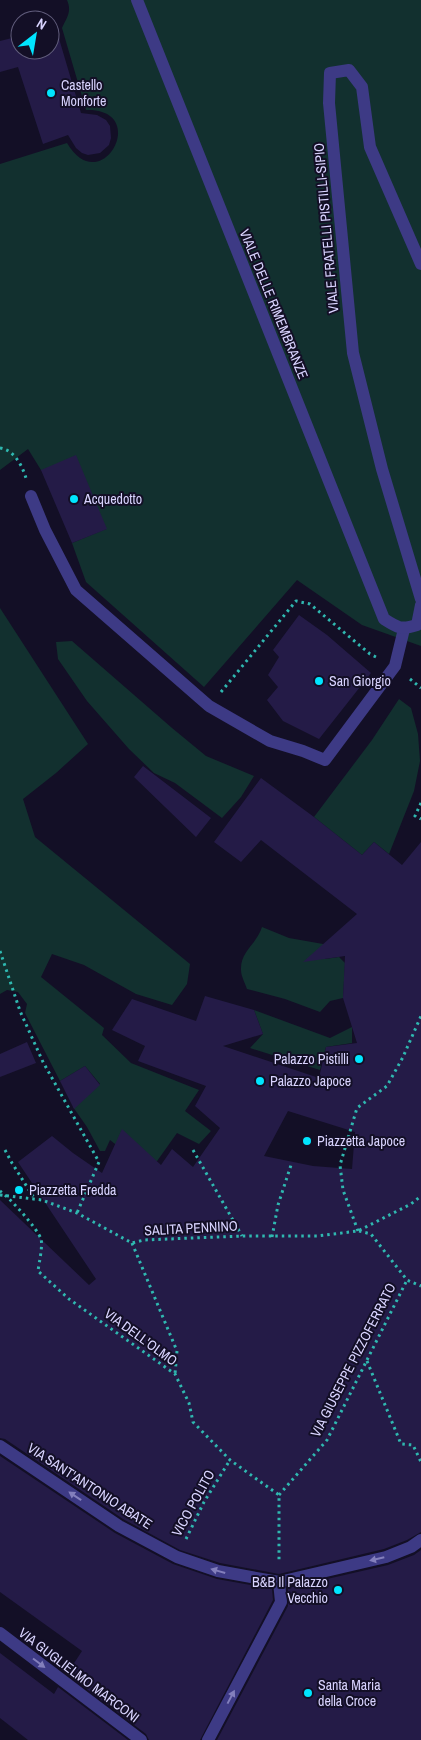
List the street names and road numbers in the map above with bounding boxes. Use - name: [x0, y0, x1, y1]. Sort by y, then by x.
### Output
- street label: VIALE FRATELLI PISTILLI-SIPIO: [310, 142, 342, 314]
- street label: VIALE DELLE RIMEMBRANZE: [236, 226, 312, 382]
- street label: SALITA PENNINO: [144, 1217, 238, 1239]
- street label: VIA GIUSEPPE PIZZOFERRATO: [306, 1280, 400, 1440]
- street label: VIA DELL'OLMO: [101, 1305, 181, 1370]
- street label: VIA SANT'ANTONIO ABATE: [24, 1439, 156, 1533]
- street label: VICO POLITO: [167, 1467, 219, 1539]
- street label: VIA GUGLIELMO MARCONI: [15, 1624, 143, 1726]

